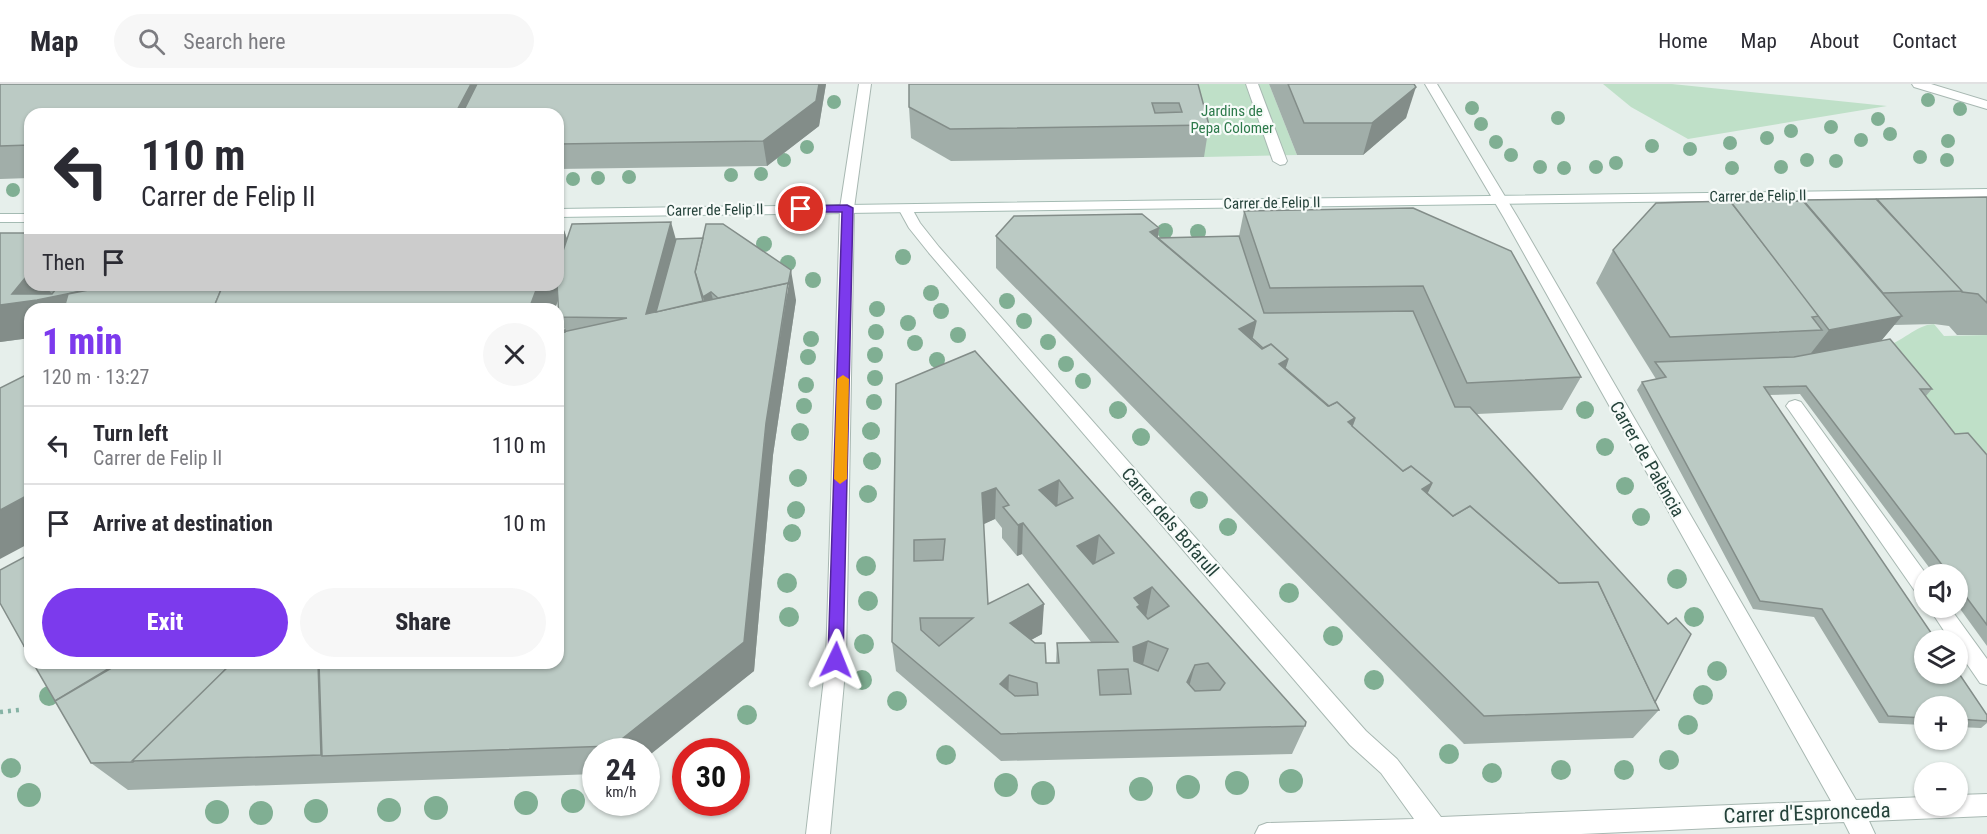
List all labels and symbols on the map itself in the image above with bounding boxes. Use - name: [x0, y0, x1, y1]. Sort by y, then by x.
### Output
- park label: Jardins de Pepa Colomer: [1190, 102, 1274, 137]
- pin: [775, 183, 826, 234]
- street label: Carrer de Felip II: [1709, 186, 1807, 206]
- street label: Carrer de Felip II: [1223, 193, 1321, 213]
- street label: Carrer de Felip II: [666, 200, 764, 220]
- street label: Carrer de Palència: [1606, 397, 1689, 520]
- street label: Carrer dels Bofarull: [1117, 463, 1223, 580]
- position arrow: [804, 628, 868, 692]
- speed limit sign: 30: [672, 738, 750, 816]
- street label: Carrer d'Espronceda: [1723, 798, 1891, 828]

